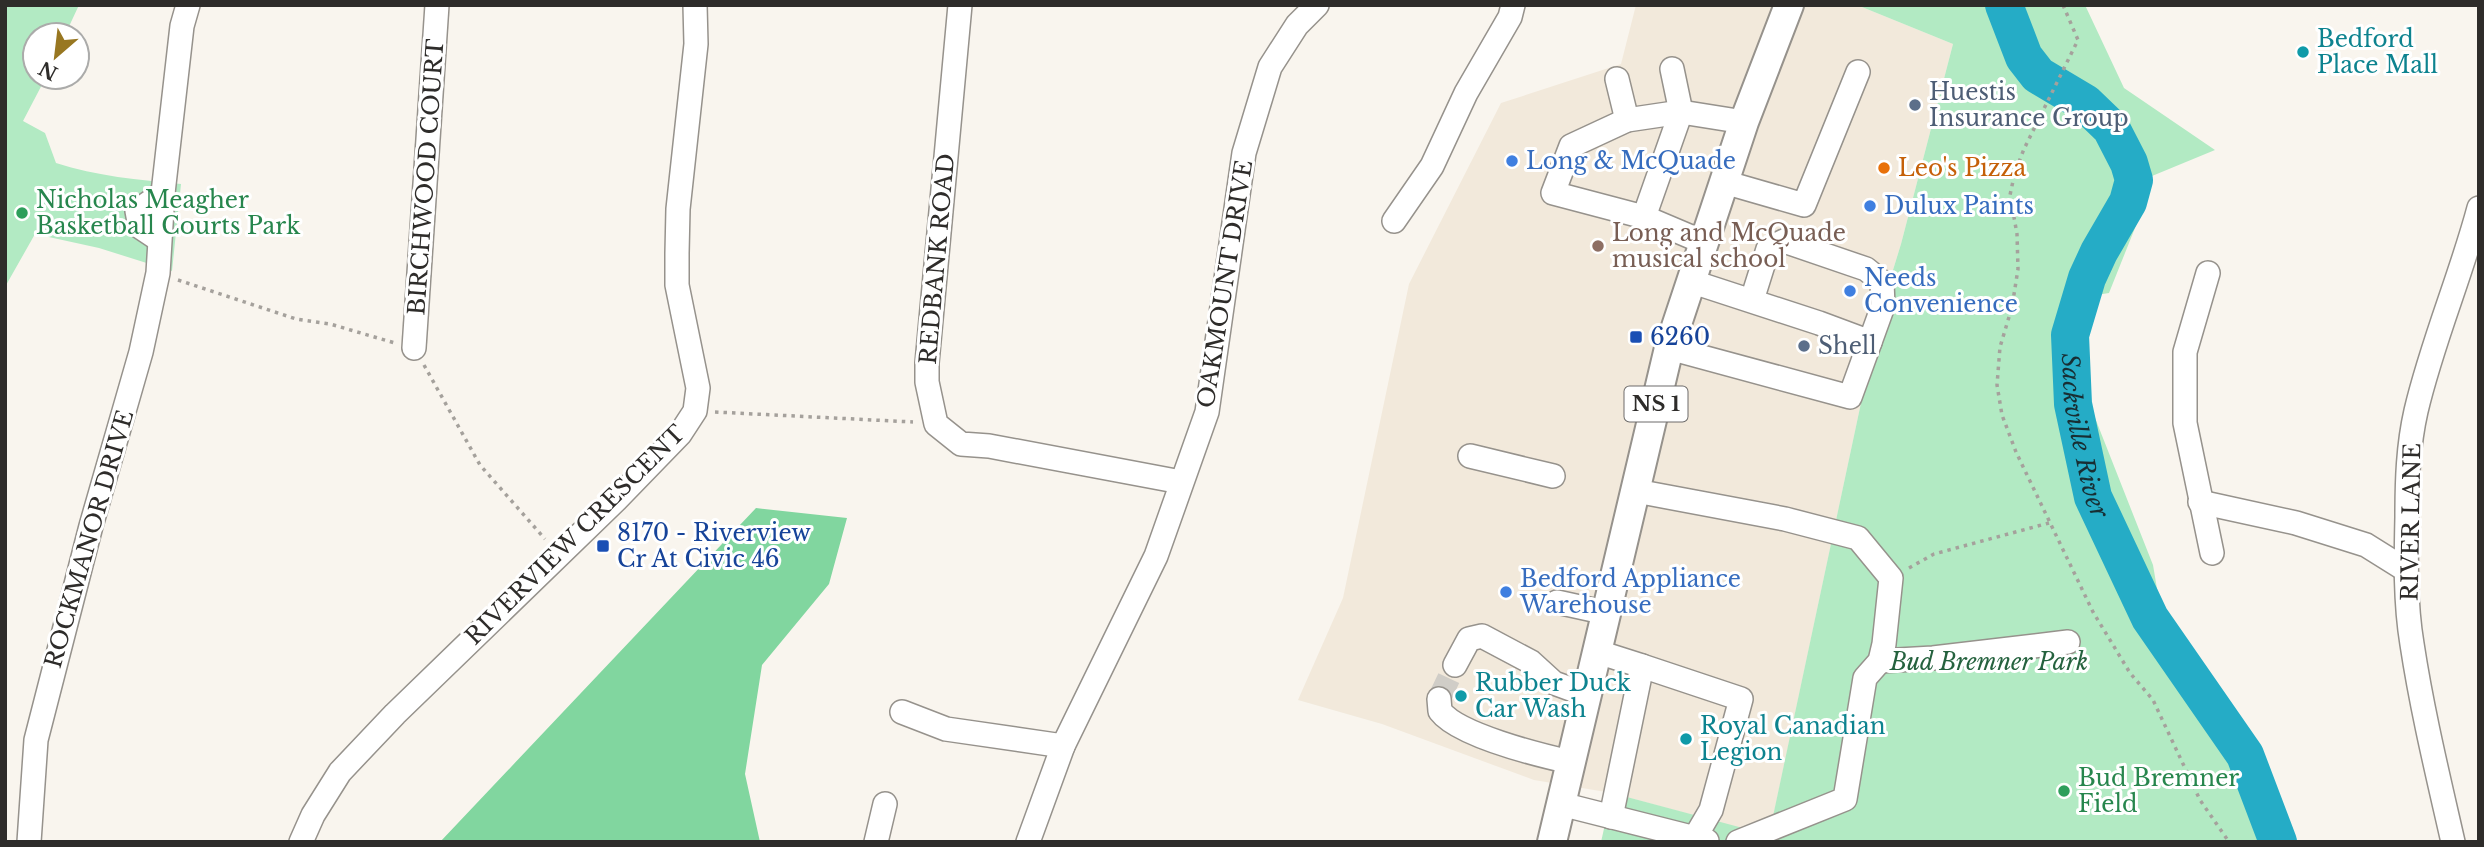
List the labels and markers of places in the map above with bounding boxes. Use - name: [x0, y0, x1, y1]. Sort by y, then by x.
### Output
- place label: Bedford Place Mall: [2317, 25, 2438, 79]
- marker: Bedford Place Mall: [2295, 44, 2311, 60]
- place label: Huestis Insurance Group: [1929, 78, 2129, 132]
- marker: Huestis Insurance Group: [1907, 97, 1923, 113]
- place label: Long & McQuade: [1526, 147, 1736, 175]
- marker: Long & McQuade: [1504, 153, 1520, 169]
- place label: Leo's Pizza: [1898, 154, 2026, 182]
- marker: Leo's Pizza: [1876, 160, 1892, 176]
- place label: Nicholas Meagher Basketball Courts Park: [36, 186, 301, 240]
- place label: Dulux Paints: [1884, 192, 2034, 220]
- marker: Dulux Paints: [1862, 198, 1878, 214]
- marker: Nicholas Meagher Basketball Courts Park: [14, 205, 30, 221]
- place label: Long and McQuade musical school: [1612, 219, 1846, 273]
- marker: Long and McQuade musical school: [1590, 238, 1606, 254]
- place label: Needs Convenience: [1864, 264, 2018, 318]
- marker: Needs Convenience: [1842, 283, 1858, 299]
- place label: 6260: [1650, 323, 1710, 351]
- marker: 6260: [1628, 329, 1644, 345]
- place label: Shell: [1818, 332, 1877, 360]
- marker: Shell: [1796, 338, 1812, 354]
- place label: 8170 - Riverview Cr At Civic 46: [617, 519, 811, 573]
- marker: 8170 - Riverview Cr At Civic 46: [595, 538, 611, 554]
- place label: Bedford Appliance Warehouse: [1519, 565, 1741, 619]
- marker: Bedford Appliance Warehouse: [1498, 584, 1514, 600]
- place label: Rubber Duck Car Wash: [1475, 669, 1632, 723]
- marker: Rubber Duck Car Wash: [1453, 688, 1469, 704]
- place label: Royal Canadian Legion: [1700, 712, 1886, 766]
- marker: Royal Canadian Legion: [1678, 731, 1694, 747]
- place label: Bud Bremner Field: [2078, 764, 2239, 818]
- marker: Bud Bremner Field: [2056, 783, 2072, 799]

